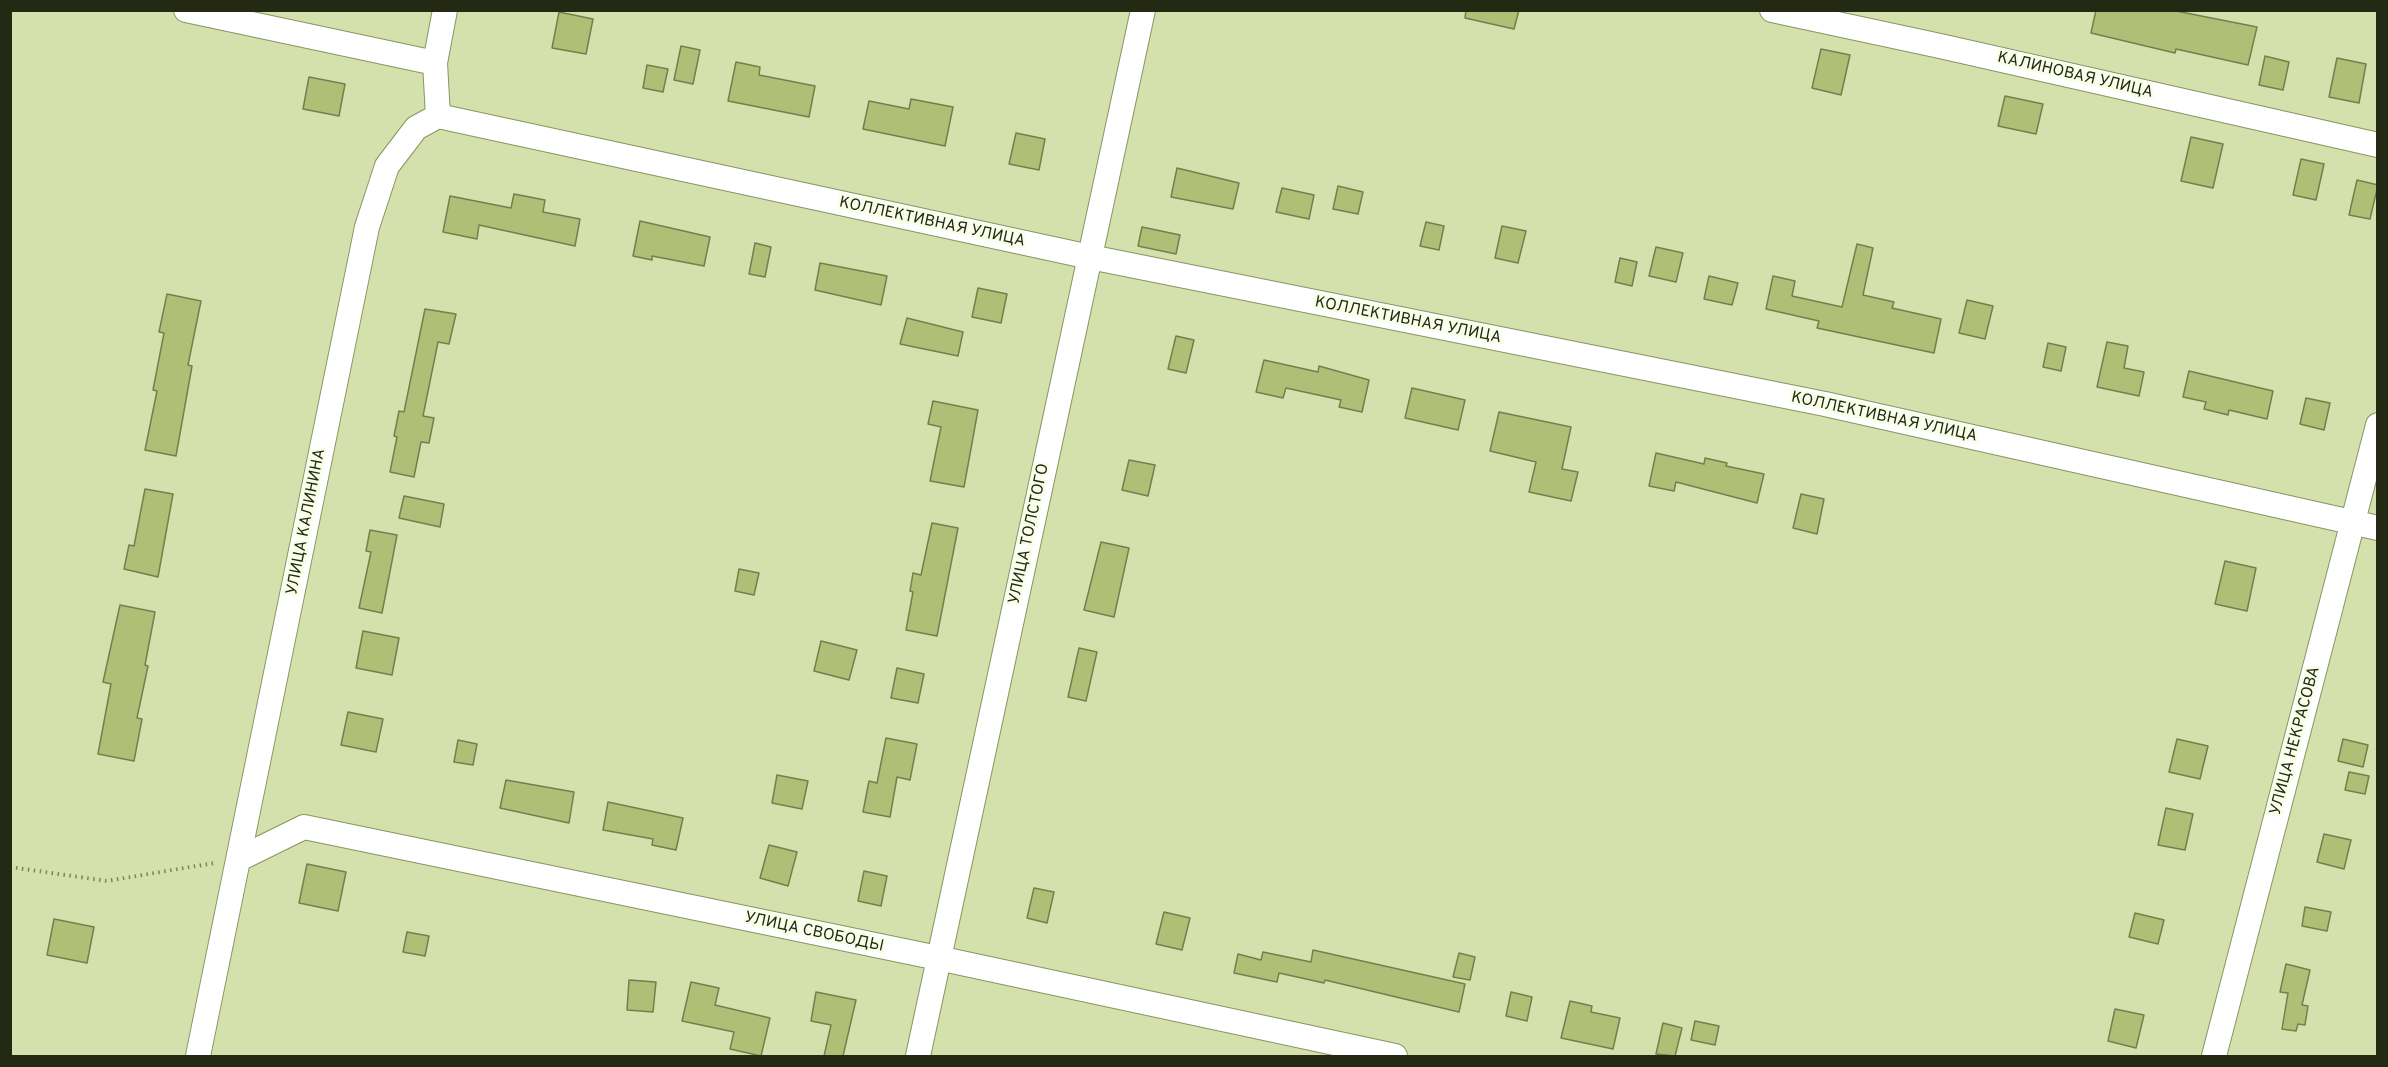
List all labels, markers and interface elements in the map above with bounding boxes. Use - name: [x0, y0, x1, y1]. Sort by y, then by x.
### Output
- street label: КАЛИНОВАЯ УЛИЦА: [1995, 49, 2155, 103]
- street label: КОЛЛЕКТИВНАЯ УЛИЦА: [837, 194, 1027, 252]
- street label: КОЛЛЕКТИВНАЯ УЛИЦА: [1313, 293, 1503, 349]
- street label: КОЛЛЕКТИВНАЯ УЛИЦА: [1789, 389, 1979, 447]
- street label: УЛИЦА КАЛИНИНА: [283, 447, 331, 597]
- street label: УЛИЦА ТОЛСТОГО: [1006, 462, 1054, 606]
- street label: УЛИЦА НЕКРАСОВА: [2267, 665, 2325, 817]
- street label: УЛИЦА СВОБОДЫ: [743, 909, 885, 957]

